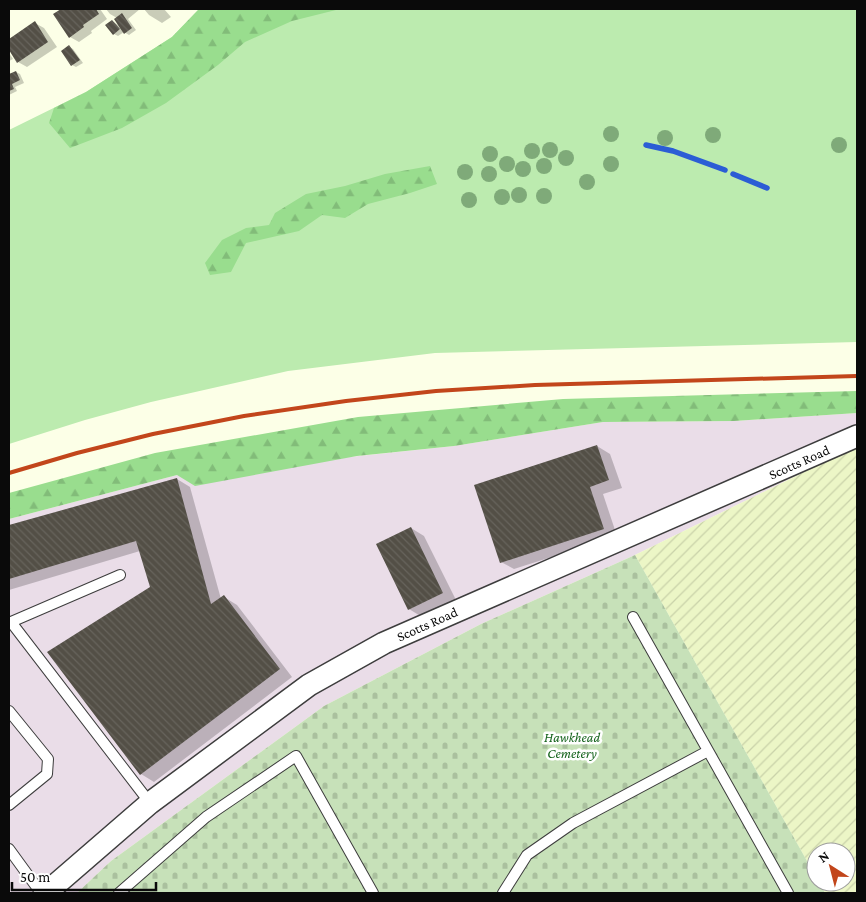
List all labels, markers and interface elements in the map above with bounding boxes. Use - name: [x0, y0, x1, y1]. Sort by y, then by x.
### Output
- street label: Scotts Road: [766, 441, 832, 483]
- street label: Scotts Road: [394, 603, 460, 645]
- park label: Hawkhead Cemetery: [544, 729, 600, 761]
- north arrow: [806, 842, 856, 892]
- text: N: [815, 847, 832, 866]
- scale bar: [12, 860, 156, 892]
- text: 50 m: [20, 869, 50, 885]

